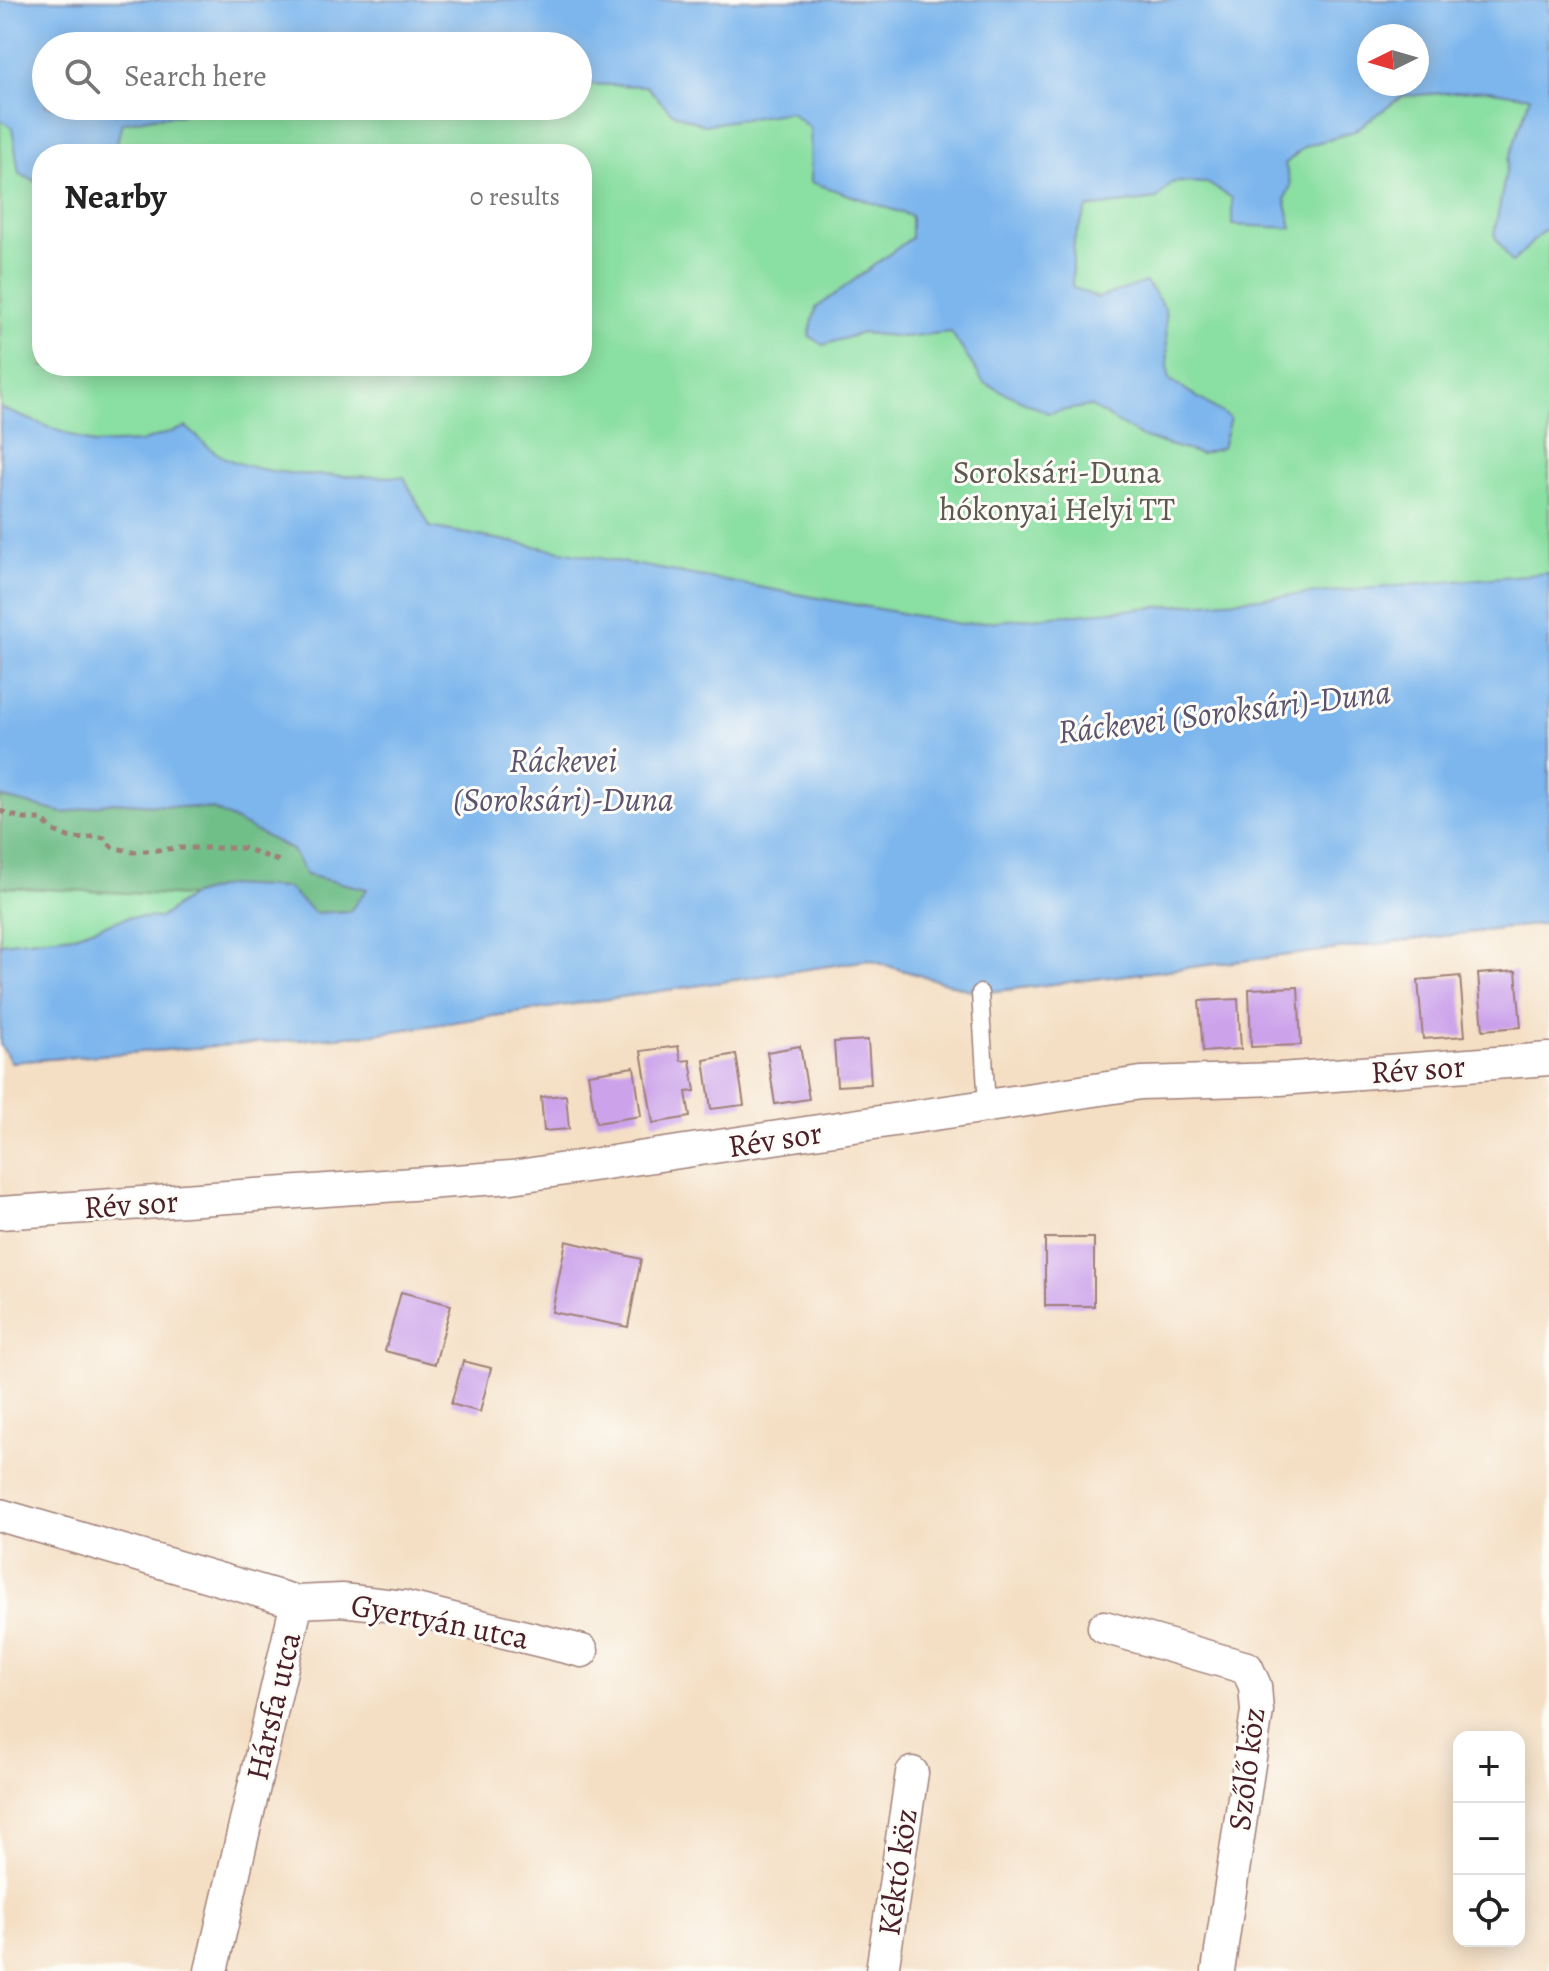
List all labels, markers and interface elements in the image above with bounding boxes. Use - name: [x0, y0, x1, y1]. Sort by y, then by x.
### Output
- north arrow: [1357, 24, 1429, 96]
- search box: [32, 32, 592, 120]
- icon: search: [60, 54, 104, 98]
- text: Search here: [124, 56, 267, 96]
- text: Nearby: [64, 173, 167, 220]
- text: 0 results: [470, 179, 560, 214]
- park label: Soroksári-Duna hókonyai Helyi TT: [939, 450, 1175, 531]
- water label: Ráckevei (Soroksári)-Duna: [1055, 668, 1393, 755]
- water label: Ráckevei (Soroksári)-Duna: [452, 737, 674, 823]
- street label: Rév sor: [1369, 1044, 1467, 1094]
- street label: Rév sor: [725, 1110, 825, 1168]
- street label: Rév sor: [82, 1179, 180, 1229]
- street label: Gyertyán utca: [347, 1582, 533, 1660]
- street label: Hársfa utca: [235, 1627, 311, 1785]
- street label: Szőlő köz: [1217, 1705, 1275, 1833]
- map controls: [1453, 1731, 1525, 1947]
- button: +: [1453, 1731, 1525, 1803]
- button: −: [1453, 1803, 1525, 1875]
- street label: Kéktó köz: [866, 1805, 928, 1939]
- button: locate: [1453, 1875, 1525, 1947]

